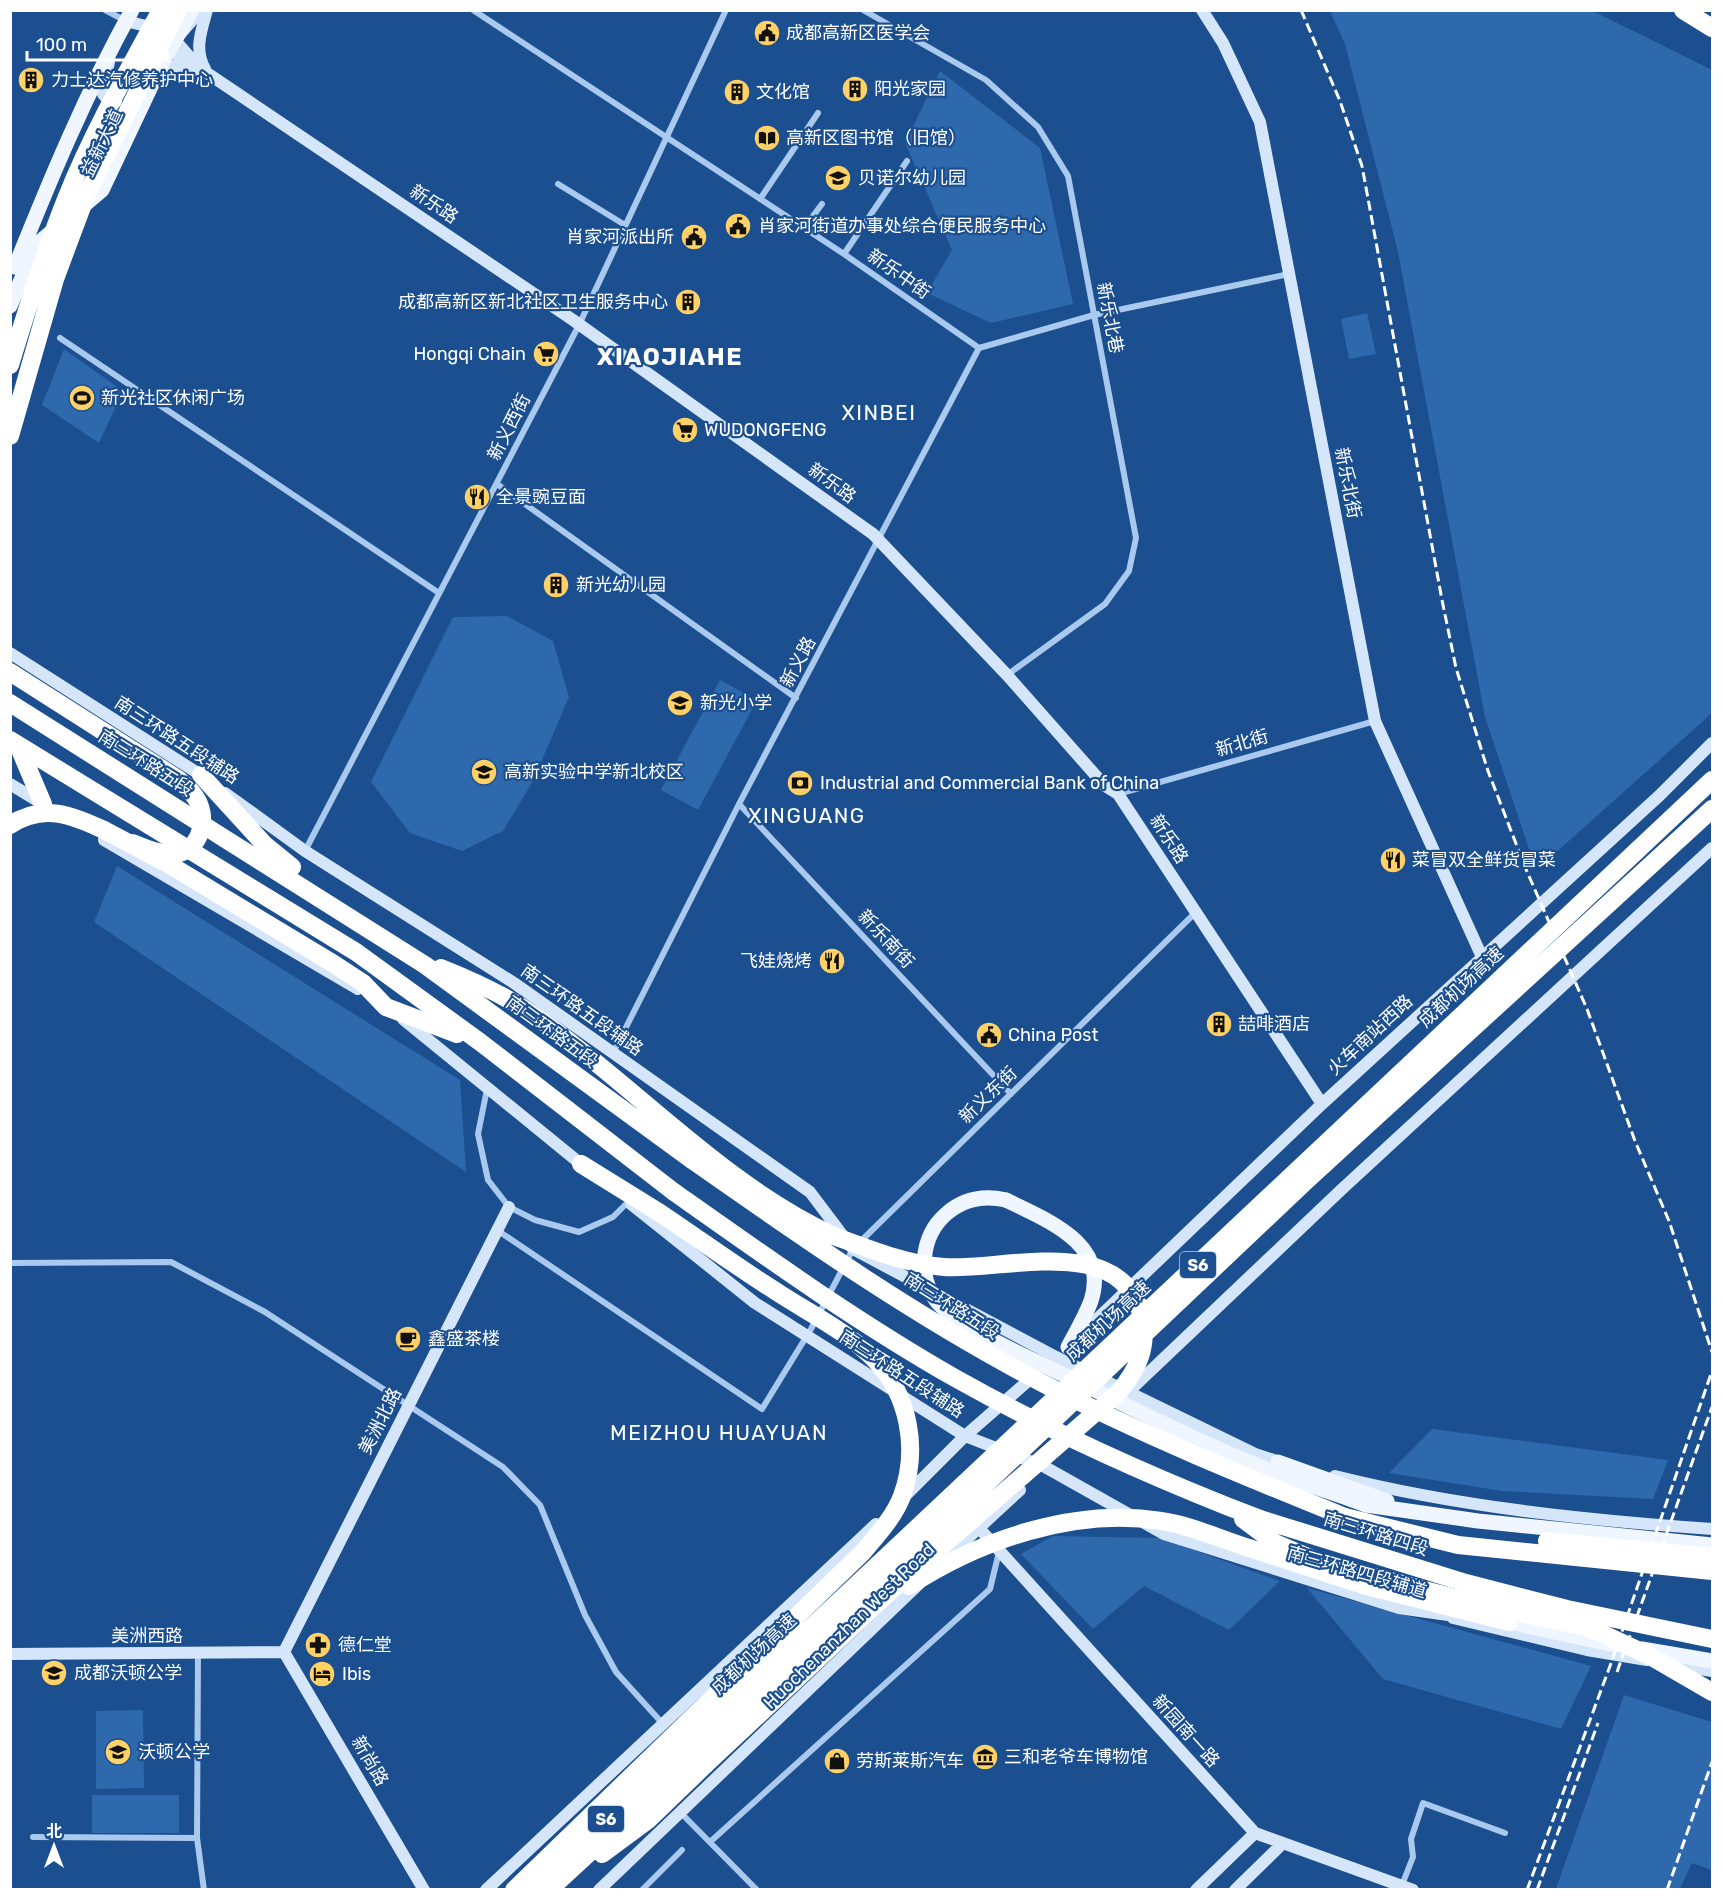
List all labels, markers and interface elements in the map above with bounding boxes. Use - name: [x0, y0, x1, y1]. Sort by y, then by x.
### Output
- public building icon: 成都高新区医学会: [752, 18, 782, 48]
- place label: 成都高新区医学会: [786, 22, 930, 44]
- scale bar: [27, 24, 166, 62]
- text: 100 m: [36, 34, 87, 56]
- building icon: 力士达汽修养护中心: [16, 65, 46, 95]
- place label: 力士达汽修养护中心: [51, 69, 213, 91]
- building icon: 阳光家园: [840, 74, 870, 104]
- building icon: 文化馆: [722, 77, 752, 107]
- place label: 阳光家园: [874, 78, 946, 100]
- place label: 文化馆: [756, 81, 810, 103]
- street label: 益新大道: [76, 106, 128, 180]
- library icon: 高新区图书馆（旧馆）: [752, 123, 782, 153]
- place label: 高新区图书馆（旧馆）: [786, 127, 966, 149]
- school or university icon: 贝诺尔幼儿园: [823, 163, 853, 193]
- place label: 贝诺尔幼儿园: [858, 167, 966, 189]
- street label: 新乐路: [405, 180, 463, 228]
- public building icon: 肖家河街道办事处综合便民服务中心: [723, 211, 753, 241]
- place label: 肖家河街道办事处综合便民服务中心: [758, 215, 1046, 237]
- public building icon: 肖家河派出所: [679, 222, 709, 252]
- place label: 肖家河派出所: [566, 226, 674, 248]
- street label: 新乐中街: [863, 244, 935, 304]
- street label: 新乐北巷: [1092, 281, 1128, 355]
- building icon: 成都高新区新北社区卫生服务中心: [673, 287, 703, 317]
- place label: 成都高新区新北社区卫生服务中心: [398, 291, 668, 313]
- supermarket icon: Hongqi Chain: [531, 339, 561, 369]
- place label: Hongqi Chain: [414, 343, 526, 365]
- district label: XIAOJIAHE: [597, 343, 743, 371]
- sports icon: 新光社区休闲广场: [67, 383, 97, 413]
- place label: 新光社区休闲广场: [101, 387, 245, 409]
- street label: 新义西街: [483, 390, 535, 464]
- district label: XINBEI: [841, 400, 917, 425]
- supermarket icon: WUDONGFENG: [670, 415, 700, 445]
- place label: WUDONGFENG: [704, 419, 827, 441]
- street label: 新乐北街: [1330, 446, 1366, 520]
- street label: 新乐路: [804, 458, 860, 508]
- restaurant icon: 全景豌豆面: [462, 482, 492, 512]
- place label: 全景豌豆面: [496, 486, 586, 508]
- building icon: 新光幼儿园: [541, 570, 571, 600]
- place label: 新光幼儿园: [576, 574, 666, 596]
- street label: 新义路: [776, 633, 820, 691]
- school or university icon: 新光小学: [665, 688, 695, 718]
- street label: 南三环路五段辅路: [111, 692, 243, 788]
- place label: 新光小学: [700, 692, 772, 714]
- street label: 南三环路五段: [94, 725, 198, 801]
- street label: 新北街: [1213, 725, 1271, 761]
- school or university icon: 高新实验中学新北校区: [469, 757, 499, 787]
- place label: 高新实验中学新北校区: [504, 761, 684, 783]
- bank icon: Industrial and Commercial Bank of China: [785, 768, 815, 798]
- place label: Industrial and Commercial Bank of China: [820, 772, 1159, 794]
- district label: XINGUANG: [748, 803, 866, 828]
- street label: 新乐路: [1145, 810, 1193, 868]
- restaurant icon: 菜冒双全鲜货冒菜: [1378, 845, 1408, 875]
- place label: 菜冒双全鲜货冒菜: [1412, 849, 1556, 871]
- street label: 新乐南街: [853, 905, 919, 973]
- street label: 成都机场高速: [1414, 942, 1508, 1032]
- restaurant icon: 飞娃烧烤: [817, 946, 847, 976]
- place label: 飞娃烧烤: [740, 950, 812, 972]
- street label: 南三环路五段辅路: [517, 960, 647, 1060]
- street label: 火车南站西路: [1323, 990, 1417, 1080]
- street label: 南三环路五段: [502, 992, 602, 1072]
- building icon: 喆啡酒店: [1204, 1009, 1234, 1039]
- place label: 喆啡酒店: [1238, 1013, 1310, 1035]
- public building icon: China Post: [974, 1020, 1004, 1050]
- place label: China Post: [1008, 1024, 1099, 1046]
- street label: 新义东街: [954, 1062, 1022, 1128]
- road number: S6: [1180, 1252, 1216, 1278]
- street label: 南三环路五段: [900, 1268, 1004, 1344]
- street label: 成都机场高速: [1061, 1276, 1155, 1366]
- cafe icon: 鑫盛茶楼: [393, 1324, 423, 1354]
- street label: 南三环路五段辅路: [836, 1326, 968, 1422]
- place label: 鑫盛茶楼: [428, 1328, 500, 1350]
- street label: 美洲北路: [354, 1384, 406, 1458]
- district label: MEIZHOU HUAYUAN: [610, 1420, 828, 1445]
- street label: 南三环路四段: [1321, 1508, 1431, 1560]
- street label: Huochenanzhan West Road: [759, 1538, 939, 1714]
- street label: 南三环路四段辅道: [1285, 1542, 1429, 1602]
- street label: 成都机场高速: [707, 1609, 801, 1699]
- street label: 美洲西路: [111, 1625, 183, 1647]
- pharmacy icon: 德仁堂: [303, 1630, 333, 1660]
- place label: 德仁堂: [338, 1634, 392, 1656]
- school or university icon: 成都沃顿公学: [39, 1658, 69, 1688]
- hotel icon: Ibis: [307, 1659, 337, 1689]
- place label: 成都沃顿公学: [74, 1662, 182, 1684]
- place label: Ibis: [342, 1663, 371, 1685]
- street label: 新园南一路: [1148, 1690, 1224, 1772]
- street label: 新尚路: [347, 1732, 393, 1790]
- school or university icon: 沃顿公学: [103, 1737, 133, 1767]
- place label: 沃顿公学: [138, 1741, 210, 1763]
- museum icon: 三和老爷车博物馆: [970, 1742, 1000, 1772]
- shop icon: 劳斯莱斯汽车: [822, 1746, 852, 1776]
- place label: 三和老爷车博物馆: [1004, 1746, 1148, 1768]
- place label: 劳斯莱斯汽车: [856, 1750, 964, 1772]
- road number: S6: [588, 1806, 624, 1832]
- north arrow: [24, 1816, 84, 1876]
- text: 北: [46, 1822, 62, 1841]

